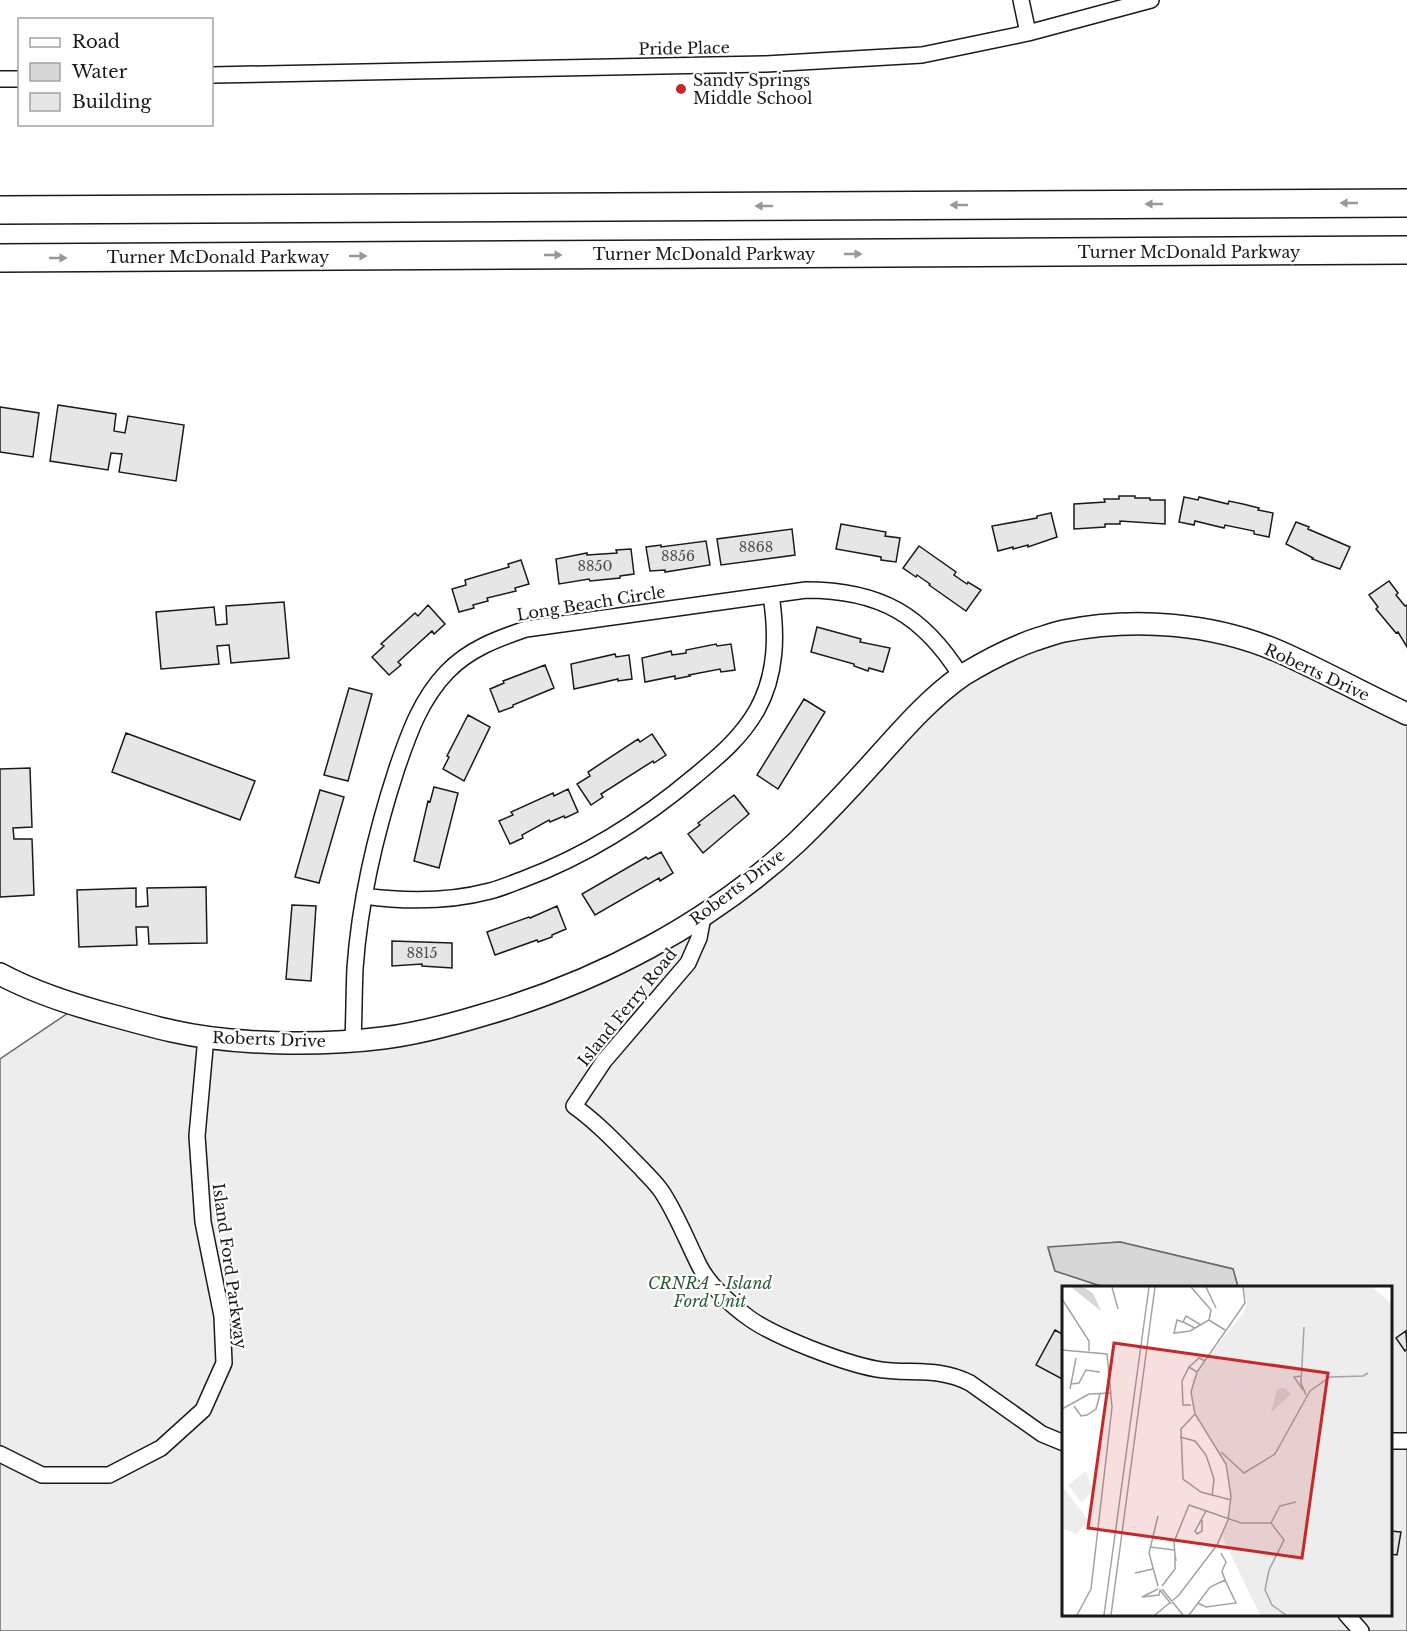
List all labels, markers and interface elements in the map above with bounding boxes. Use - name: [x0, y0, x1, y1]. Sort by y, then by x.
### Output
- legend: [18, 18, 213, 126]
- text: Road: [72, 31, 120, 53]
- street label: Pride Place: [638, 37, 730, 59]
- text: Water: [71, 61, 128, 83]
- place label: Sandy Springs Middle School: [693, 70, 813, 108]
- marker: Sandy Springs Middle School: [674, 82, 688, 96]
- text: Building: [72, 91, 151, 113]
- one-way arrow: [1339, 198, 1358, 208]
- one-way arrow: [1144, 199, 1163, 209]
- one-way arrow: [949, 200, 968, 210]
- one-way arrow: [754, 202, 773, 211]
- street label: Turner McDonald Parkway: [1078, 242, 1301, 262]
- street label: Turner McDonald Parkway: [593, 244, 816, 264]
- street label: Turner McDonald Parkway: [107, 247, 330, 267]
- one-way arrow: [844, 249, 863, 259]
- one-way arrow: [544, 250, 563, 260]
- one-way arrow: [349, 251, 368, 261]
- one-way arrow: [49, 253, 68, 263]
- house number: 8868: [739, 538, 773, 556]
- house number: 8856: [661, 547, 695, 565]
- house number: 8850: [578, 557, 612, 575]
- street label: Long Beach Circle: [515, 581, 667, 625]
- street label: Roberts Drive: [1261, 639, 1373, 705]
- street label: Roberts Drive: [686, 845, 788, 929]
- house number: 8815: [406, 944, 438, 962]
- street label: Island Ferry Road: [573, 944, 681, 1070]
- street label: Roberts Drive: [212, 1027, 326, 1051]
- street label: Island Ford Parkway: [208, 1182, 252, 1351]
- park label: CRNRA - Island Ford Unit: [648, 1273, 773, 1311]
- inset map: [1062, 1286, 1392, 1616]

